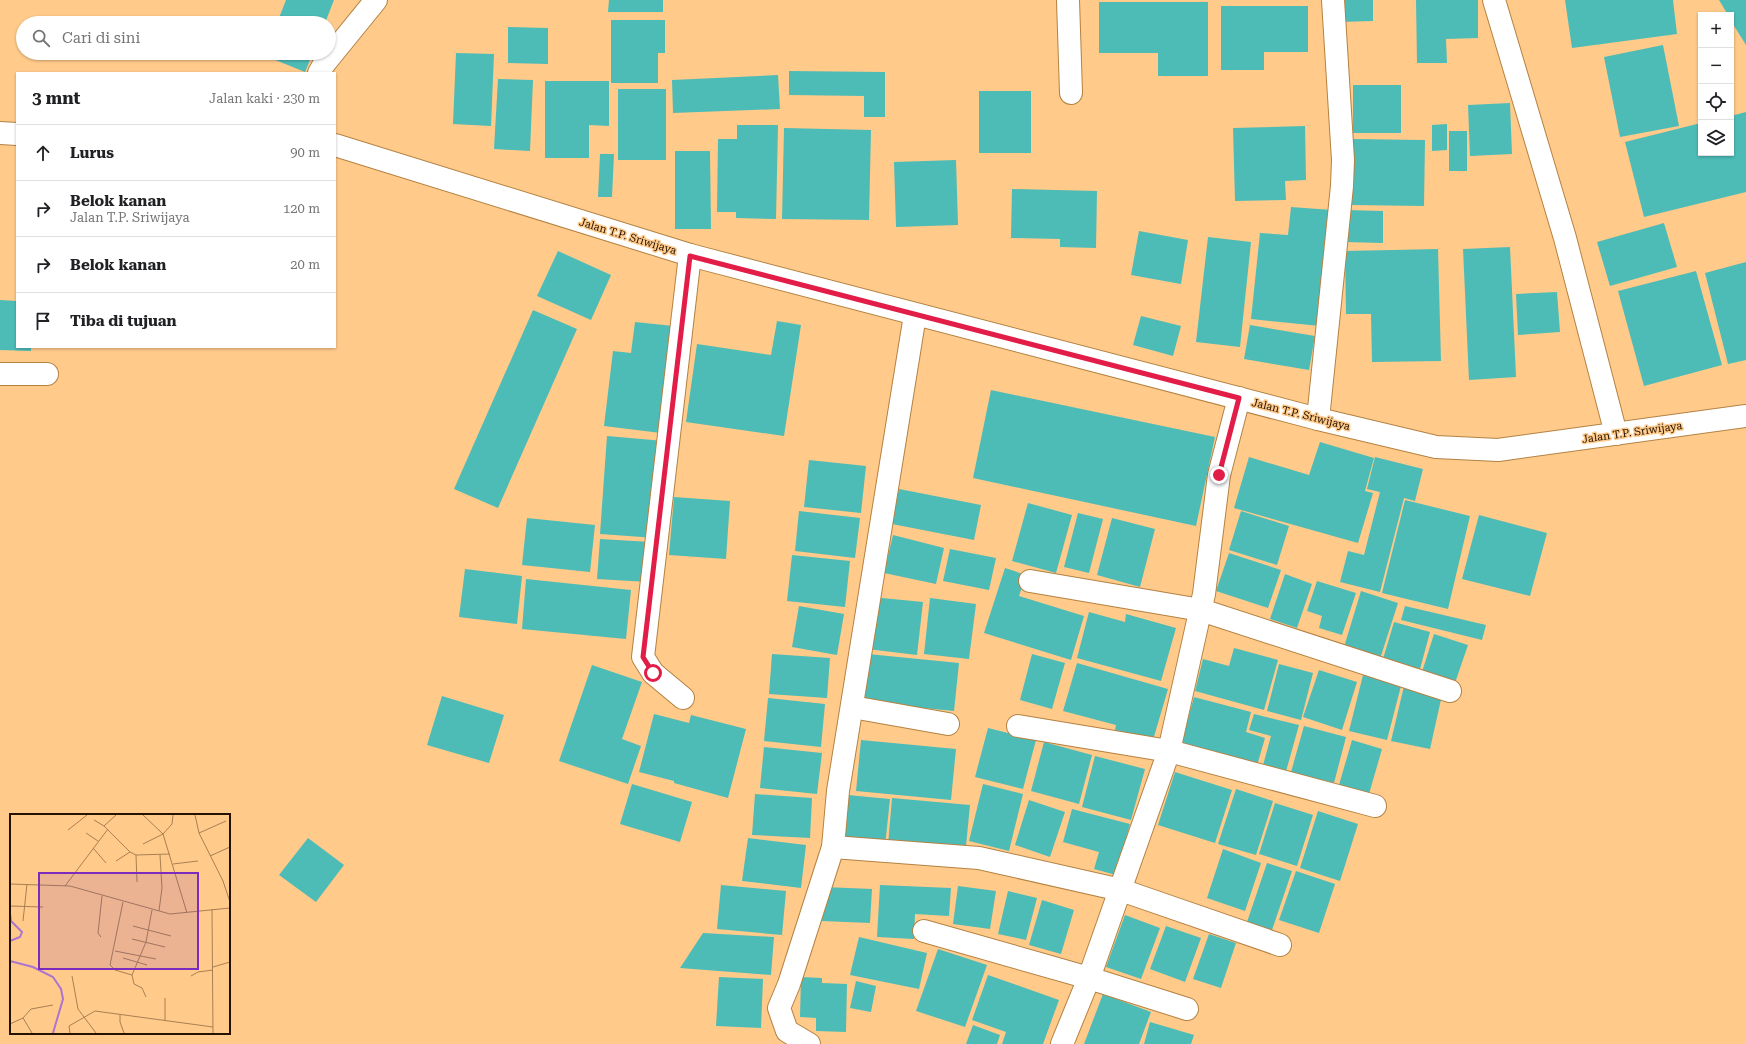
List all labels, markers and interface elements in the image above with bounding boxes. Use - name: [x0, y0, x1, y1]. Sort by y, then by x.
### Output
- map controls: [1698, 12, 1734, 156]
- button: +: [1698, 12, 1734, 48]
- search box: [16, 16, 336, 60]
- icon: search: [30, 27, 52, 49]
- text: Cari di sini: [62, 29, 140, 47]
- button: −: [1698, 48, 1734, 84]
- button: locate: [1698, 84, 1734, 120]
- text: 3 mnt: [32, 88, 81, 108]
- text: Jalan kaki · 230 m: [209, 91, 320, 106]
- button: layers: [1698, 120, 1734, 156]
- icon: ahead: [32, 142, 54, 164]
- text: Lurus: [70, 144, 114, 162]
- text: 90 m: [290, 145, 320, 160]
- text: Belok kanan: [70, 192, 166, 210]
- icon: right: [32, 198, 54, 220]
- text: 120 m: [283, 201, 320, 216]
- text: Jalan T.P. Sriwijaya: [70, 210, 190, 225]
- street label: Jalan T.P. Sriwijaya: [578, 215, 678, 257]
- icon: right: [32, 254, 54, 276]
- text: Belok kanan: [70, 256, 166, 274]
- text: 20 m: [290, 257, 320, 272]
- icon: arrive: [32, 310, 54, 332]
- text: Tiba di tujuan: [70, 312, 177, 330]
- street label: Jalan T.P. Sriwijaya: [1250, 396, 1352, 433]
- street label: Jalan T.P. Sriwijaya: [1581, 419, 1683, 446]
- route end: [1210, 466, 1228, 484]
- route start: [644, 664, 662, 682]
- inset map: [10, 814, 230, 1034]

